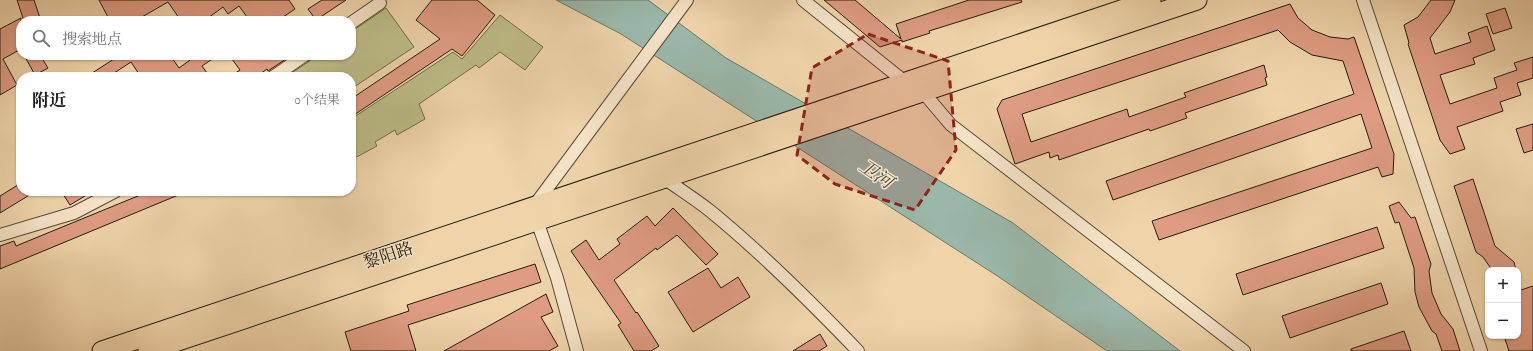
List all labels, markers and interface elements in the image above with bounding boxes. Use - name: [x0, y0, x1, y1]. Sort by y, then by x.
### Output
- search box: [16, 16, 356, 60]
- icon: search: [30, 27, 52, 49]
- text: 搜索地点: [62, 30, 122, 49]
- text: 附近: [32, 90, 66, 111]
- text: 0个结果: [294, 92, 340, 108]
- water label: 卫河: [854, 155, 900, 196]
- street label: 黎阳路: [361, 238, 416, 273]
- map controls: [1485, 267, 1521, 339]
- button: +: [1485, 267, 1521, 303]
- button: −: [1485, 303, 1521, 339]

